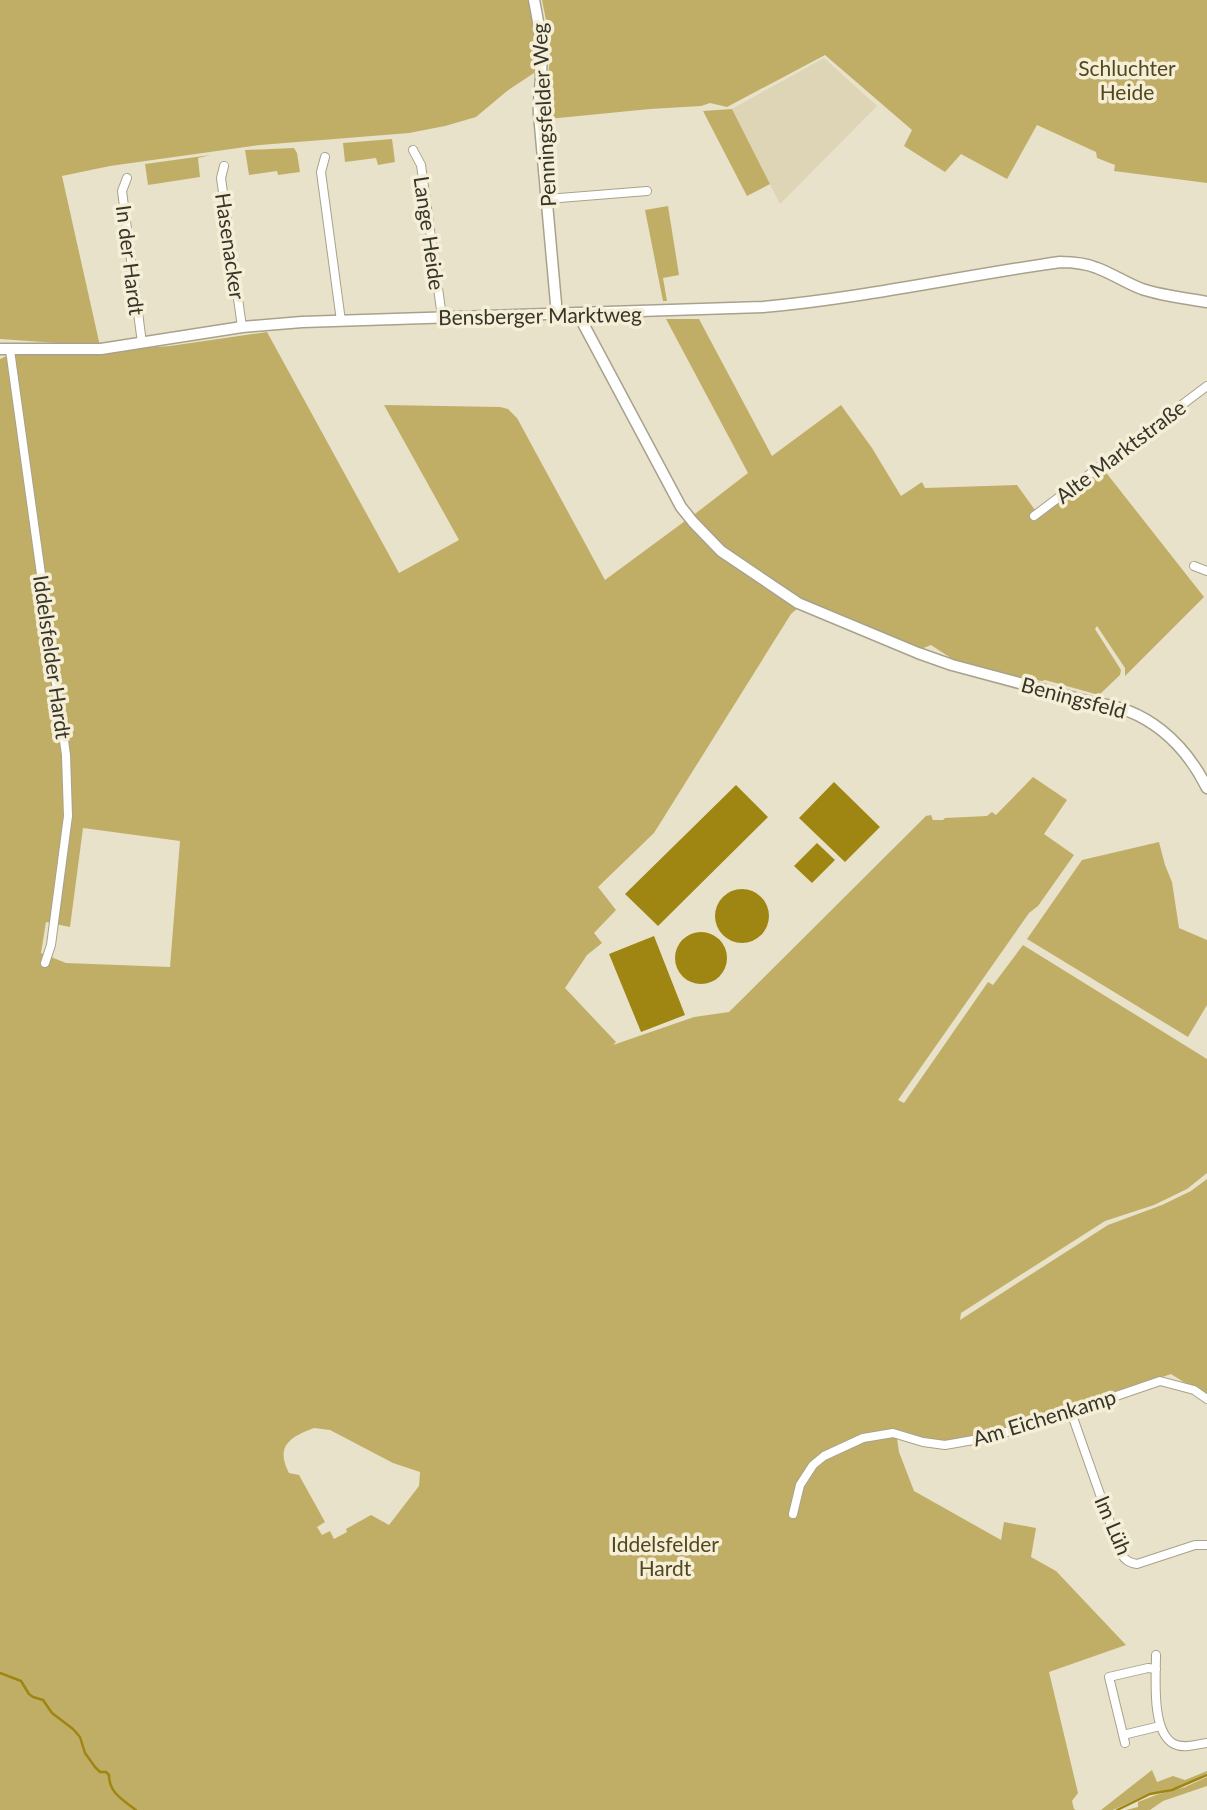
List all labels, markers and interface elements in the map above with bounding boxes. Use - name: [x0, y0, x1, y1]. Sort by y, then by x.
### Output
- street label: Penningsfelder Weg: [526, 22, 560, 208]
- park label: Schluchter Heide: [1078, 55, 1176, 104]
- street label: Lange Heide: [410, 174, 450, 292]
- street label: Hasenacker: [211, 191, 251, 301]
- street label: In der Hardt: [112, 203, 150, 317]
- street label: Bensberger Marktweg: [438, 301, 642, 329]
- street label: Alte Marktstraße: [1050, 394, 1190, 508]
- street label: Iddelsfelder Hardt: [29, 573, 77, 741]
- street label: Beningsfeld: [1019, 671, 1129, 723]
- street label: Am Eichenkamp: [969, 1383, 1119, 1451]
- street label: Im Lüh: [1090, 1492, 1138, 1558]
- park label: Iddelsfelder Hardt: [611, 1531, 719, 1580]

